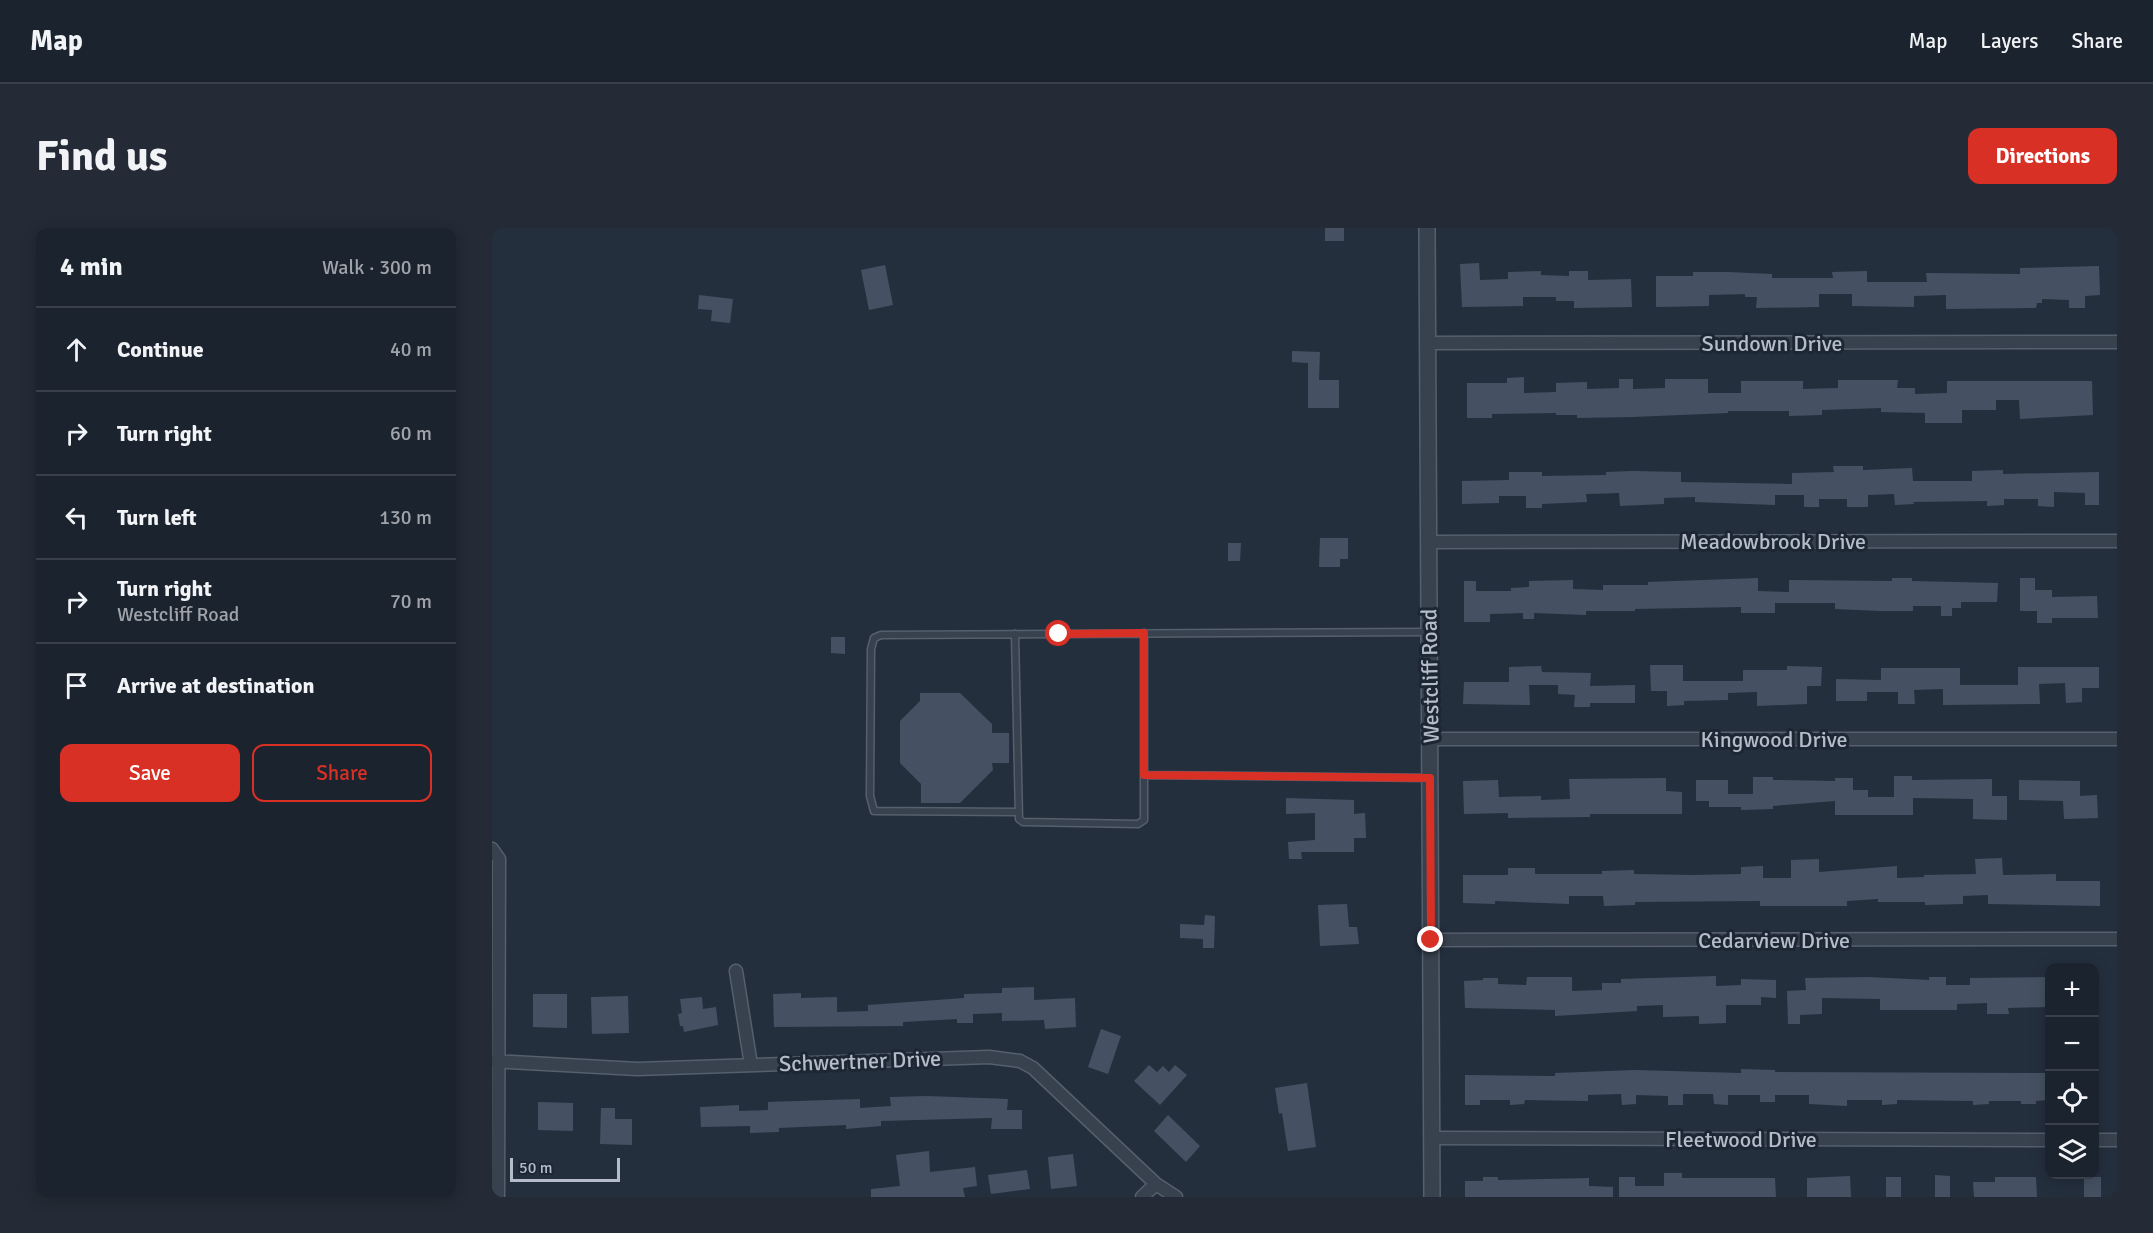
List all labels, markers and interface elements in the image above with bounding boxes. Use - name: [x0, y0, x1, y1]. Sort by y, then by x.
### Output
- text: Map: [30, 24, 83, 58]
- text: Map: [1909, 28, 1947, 54]
- text: Layers: [1980, 28, 2038, 54]
- text: Share: [2071, 28, 2123, 54]
- button: Directions: [1968, 128, 2117, 184]
- text: Find us: [36, 131, 167, 182]
- text: 4 min: [60, 251, 123, 283]
- text: Walk · 300 m: [322, 255, 432, 280]
- street label: Sundown Drive: [1701, 330, 1843, 357]
- icon: ahead: [60, 333, 93, 366]
- text: Continue: [117, 336, 204, 363]
- text: 40 m: [390, 337, 432, 362]
- icon: right: [60, 417, 93, 450]
- text: Turn right: [117, 420, 212, 447]
- text: 60 m: [390, 421, 432, 446]
- icon: left: [60, 501, 93, 534]
- text: Turn left: [117, 504, 197, 531]
- text: 130 m: [379, 505, 432, 530]
- street label: Meadowbrook Drive: [1680, 528, 1866, 555]
- text: Turn right: [117, 575, 212, 602]
- icon: right: [60, 585, 93, 618]
- text: 70 m: [390, 589, 432, 614]
- text: Westcliff Road: [117, 602, 239, 627]
- street label: Westcliff Road: [1415, 608, 1445, 744]
- route start: [1045, 620, 1071, 646]
- icon: arrive: [60, 669, 93, 702]
- text: Arrive at destination: [117, 672, 314, 699]
- street label: Kingwood Drive: [1701, 726, 1847, 753]
- button: Save: [60, 744, 240, 802]
- button: Share: [252, 744, 432, 802]
- route end: [1417, 926, 1443, 952]
- street label: Cedarview Drive: [1698, 927, 1850, 954]
- map controls: [2045, 963, 2099, 1179]
- button: +: [2045, 963, 2099, 1017]
- button: −: [2045, 1017, 2099, 1071]
- street label: Schwertner Drive: [778, 1045, 942, 1077]
- button: locate: [2045, 1071, 2099, 1125]
- button: layers: [2045, 1125, 2099, 1179]
- street label: Fleetwood Drive: [1665, 1126, 1817, 1153]
- scale bar: [510, 1155, 620, 1182]
- text: 50 m: [519, 1158, 553, 1178]

